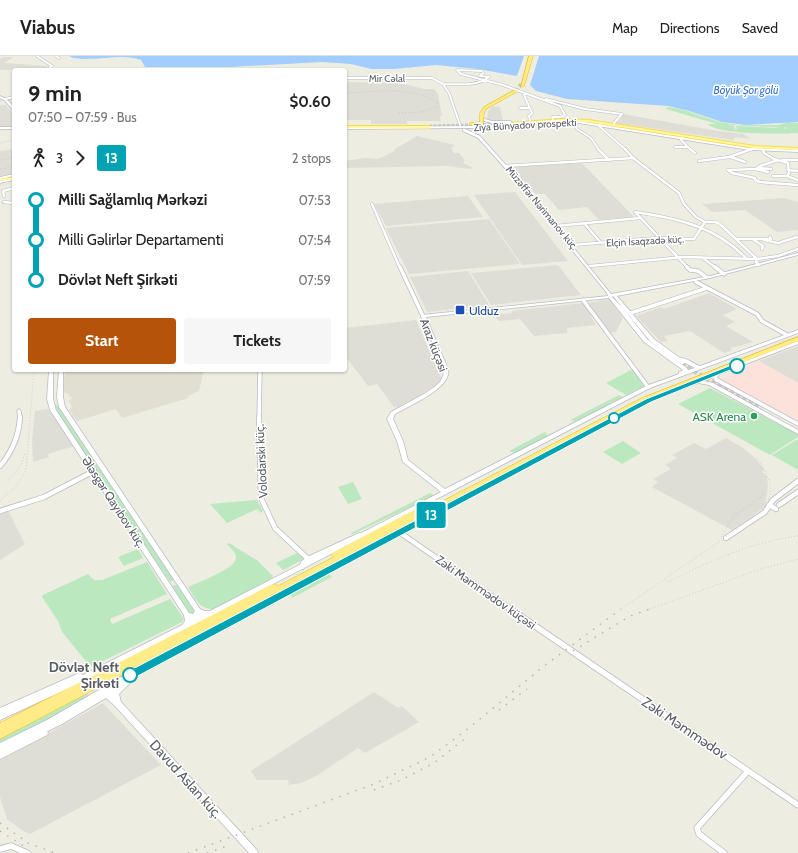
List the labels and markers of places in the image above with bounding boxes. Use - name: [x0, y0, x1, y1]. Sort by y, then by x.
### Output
- place label: Ulduz: [469, 303, 499, 318]
- marker: Ulduz: [454, 304, 466, 316]
- unlabelled marker: [729, 358, 745, 374]
- place label: ASK Arena: [692, 409, 746, 424]
- marker: ASK Arena: [749, 411, 759, 421]
- unlabelled marker: [608, 412, 620, 424]
- place label: Dövlət Neft Şirkəti: [49, 658, 119, 692]
- marker: Dövlət Neft Şirkəti: [122, 667, 138, 683]

